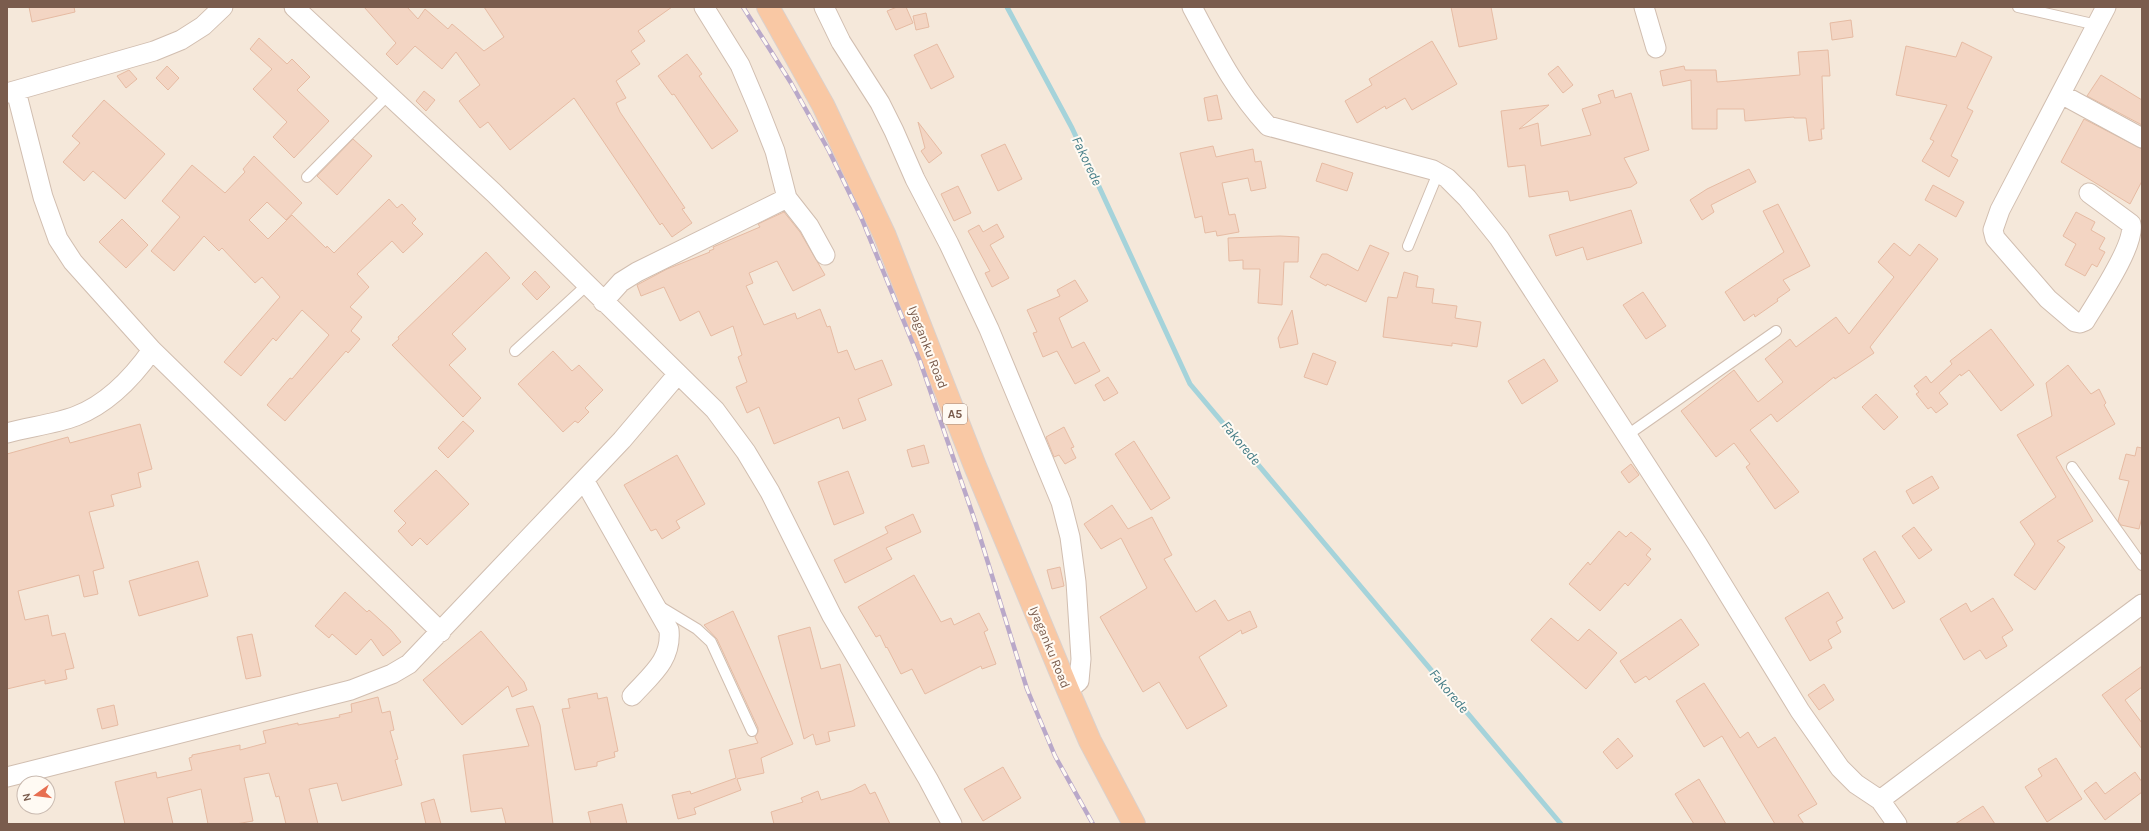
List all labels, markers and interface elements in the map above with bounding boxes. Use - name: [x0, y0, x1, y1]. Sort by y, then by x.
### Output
- water label: Fakorede: [1068, 134, 1106, 189]
- street label: Iyaganku Road: [905, 304, 951, 390]
- road number: A5: [943, 404, 967, 424]
- water label: Fakorede: [1218, 417, 1265, 469]
- street label: Iyaganku Road: [1027, 604, 1073, 690]
- water label: Fakorede: [1426, 665, 1473, 717]
- north arrow: [16, 775, 56, 815]
- text: N: [20, 792, 34, 803]

